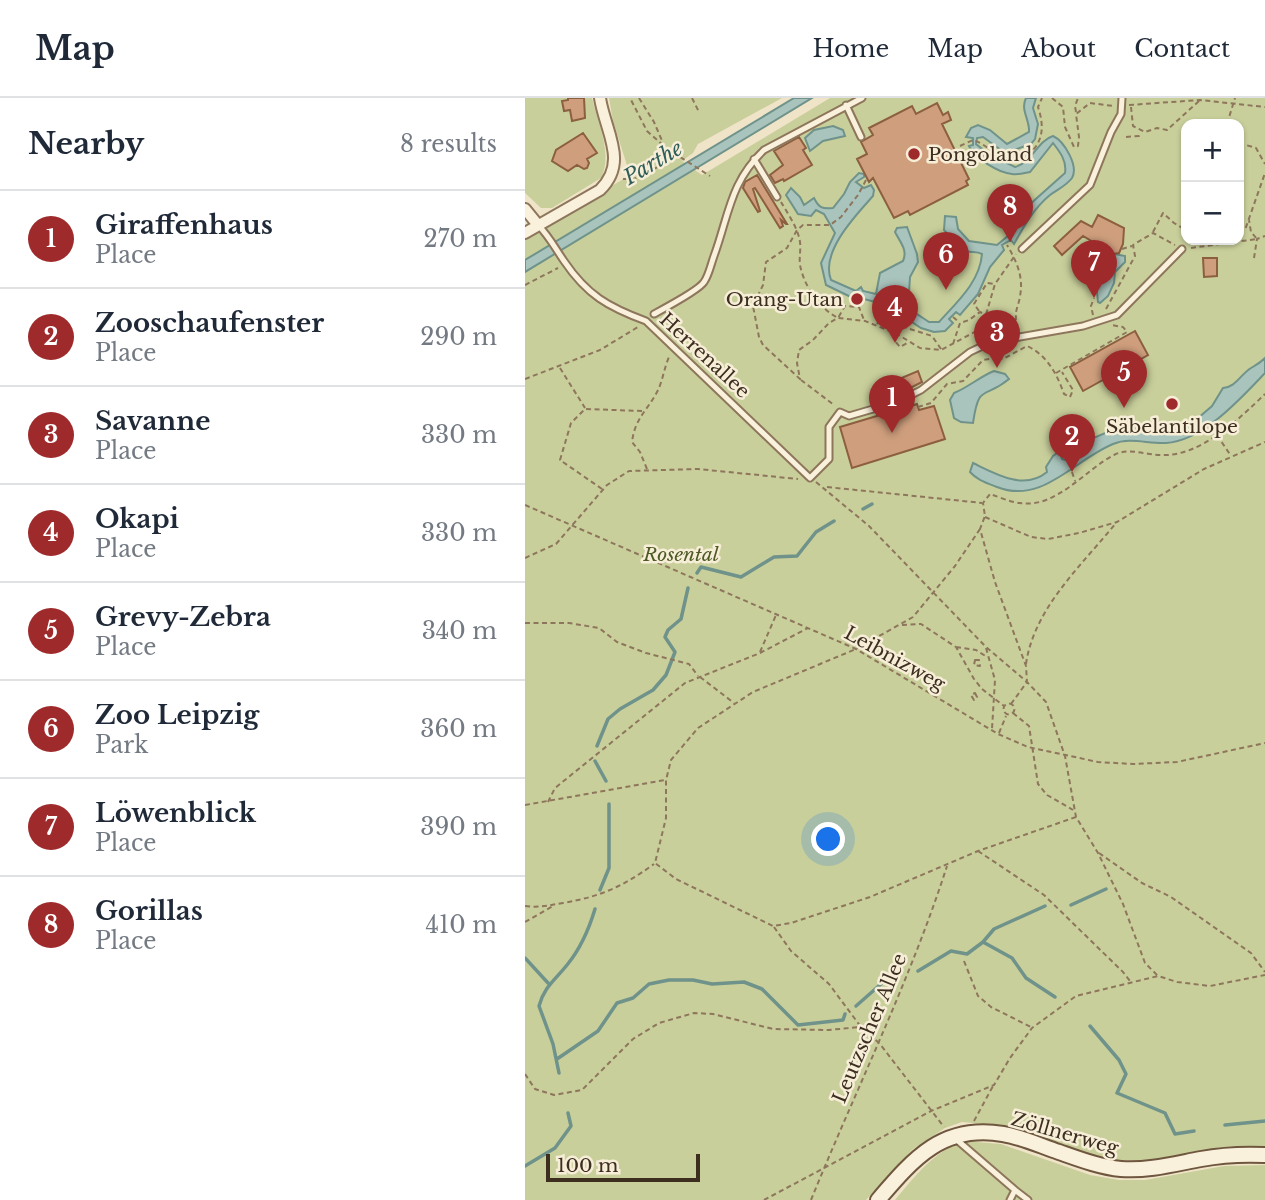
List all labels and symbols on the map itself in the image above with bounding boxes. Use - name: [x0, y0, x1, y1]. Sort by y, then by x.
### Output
- water label: Parthe: [618, 135, 688, 191]
- place label: Pongoland: [928, 143, 1033, 166]
- marker: Pongoland: [906, 146, 922, 162]
- pin: 8: [987, 184, 1033, 242]
- pin: 6: [923, 232, 969, 290]
- pin: 7: [1071, 240, 1117, 298]
- pin: 4: [872, 285, 918, 343]
- place label: Orang-Utan: [726, 288, 843, 311]
- marker: Orang-Utan: [849, 291, 865, 307]
- street label: Herrenallee: [655, 308, 754, 403]
- pin: 3: [974, 310, 1020, 368]
- pin: 5: [1101, 350, 1147, 408]
- pin: 1: [869, 375, 915, 433]
- marker: Säbelantilope: [1164, 396, 1180, 412]
- pin: 2: [1049, 414, 1095, 472]
- place label: Säbelantilope: [1106, 415, 1238, 438]
- park label: Rosental: [642, 543, 719, 566]
- street label: Leibnizweg: [840, 621, 950, 696]
- your location: [811, 822, 845, 856]
- street label: Leutzscher Allee: [828, 950, 911, 1106]
- street label: Zöllnerweg: [1009, 1107, 1122, 1160]
- scale bar: [546, 1151, 700, 1183]

